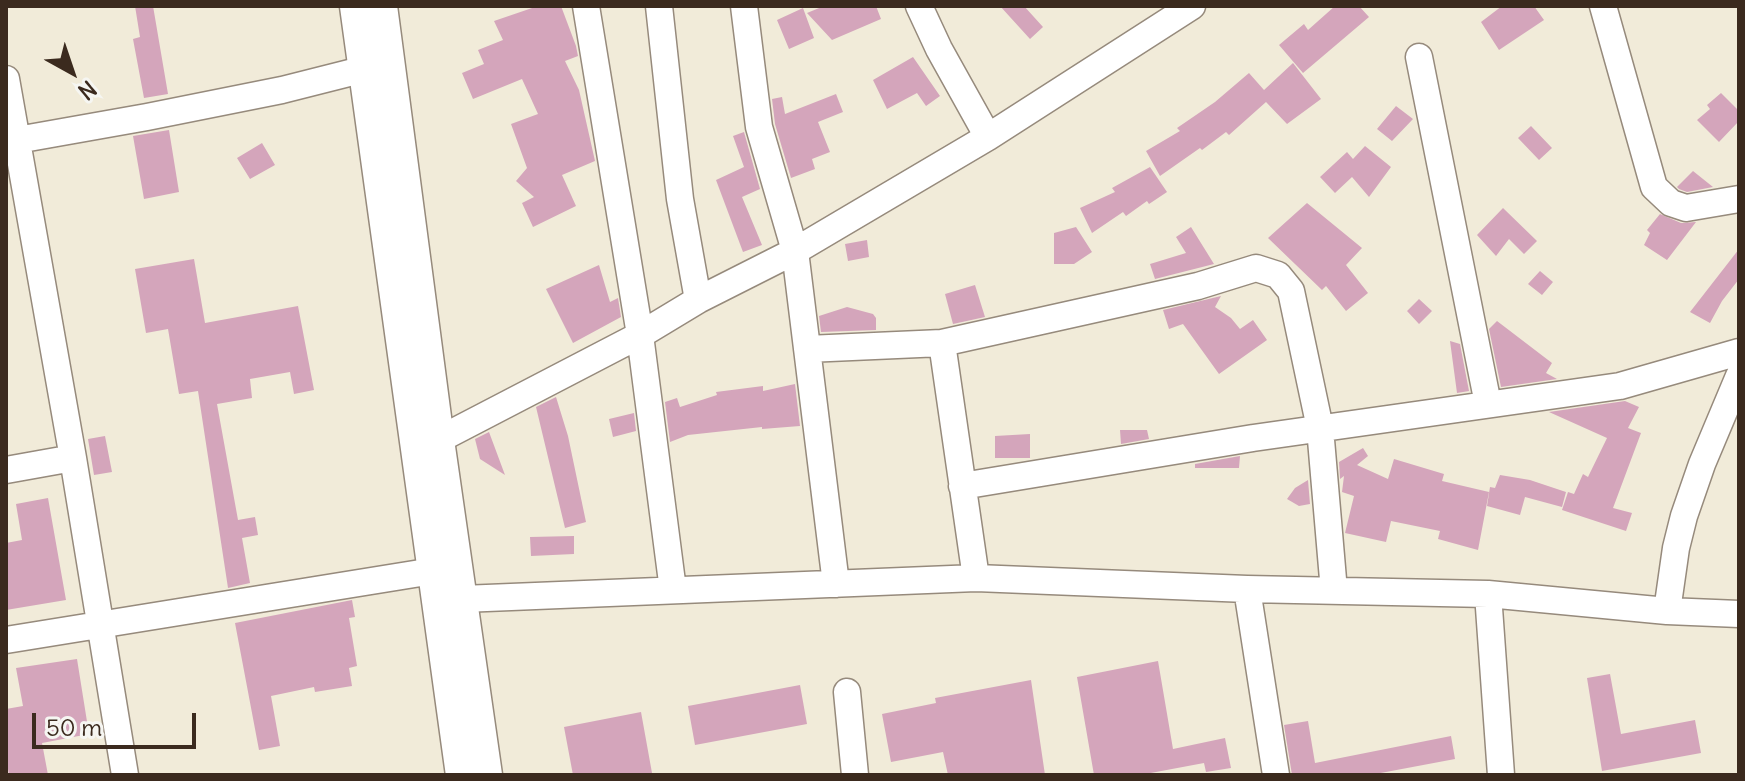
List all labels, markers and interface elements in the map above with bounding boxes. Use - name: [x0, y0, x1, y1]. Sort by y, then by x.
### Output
- north arrow: [32, 32, 112, 112]
- text: N: [73, 75, 102, 106]
- scale bar: [36, 697, 200, 747]
- text: 50 m: [46, 712, 102, 742]

